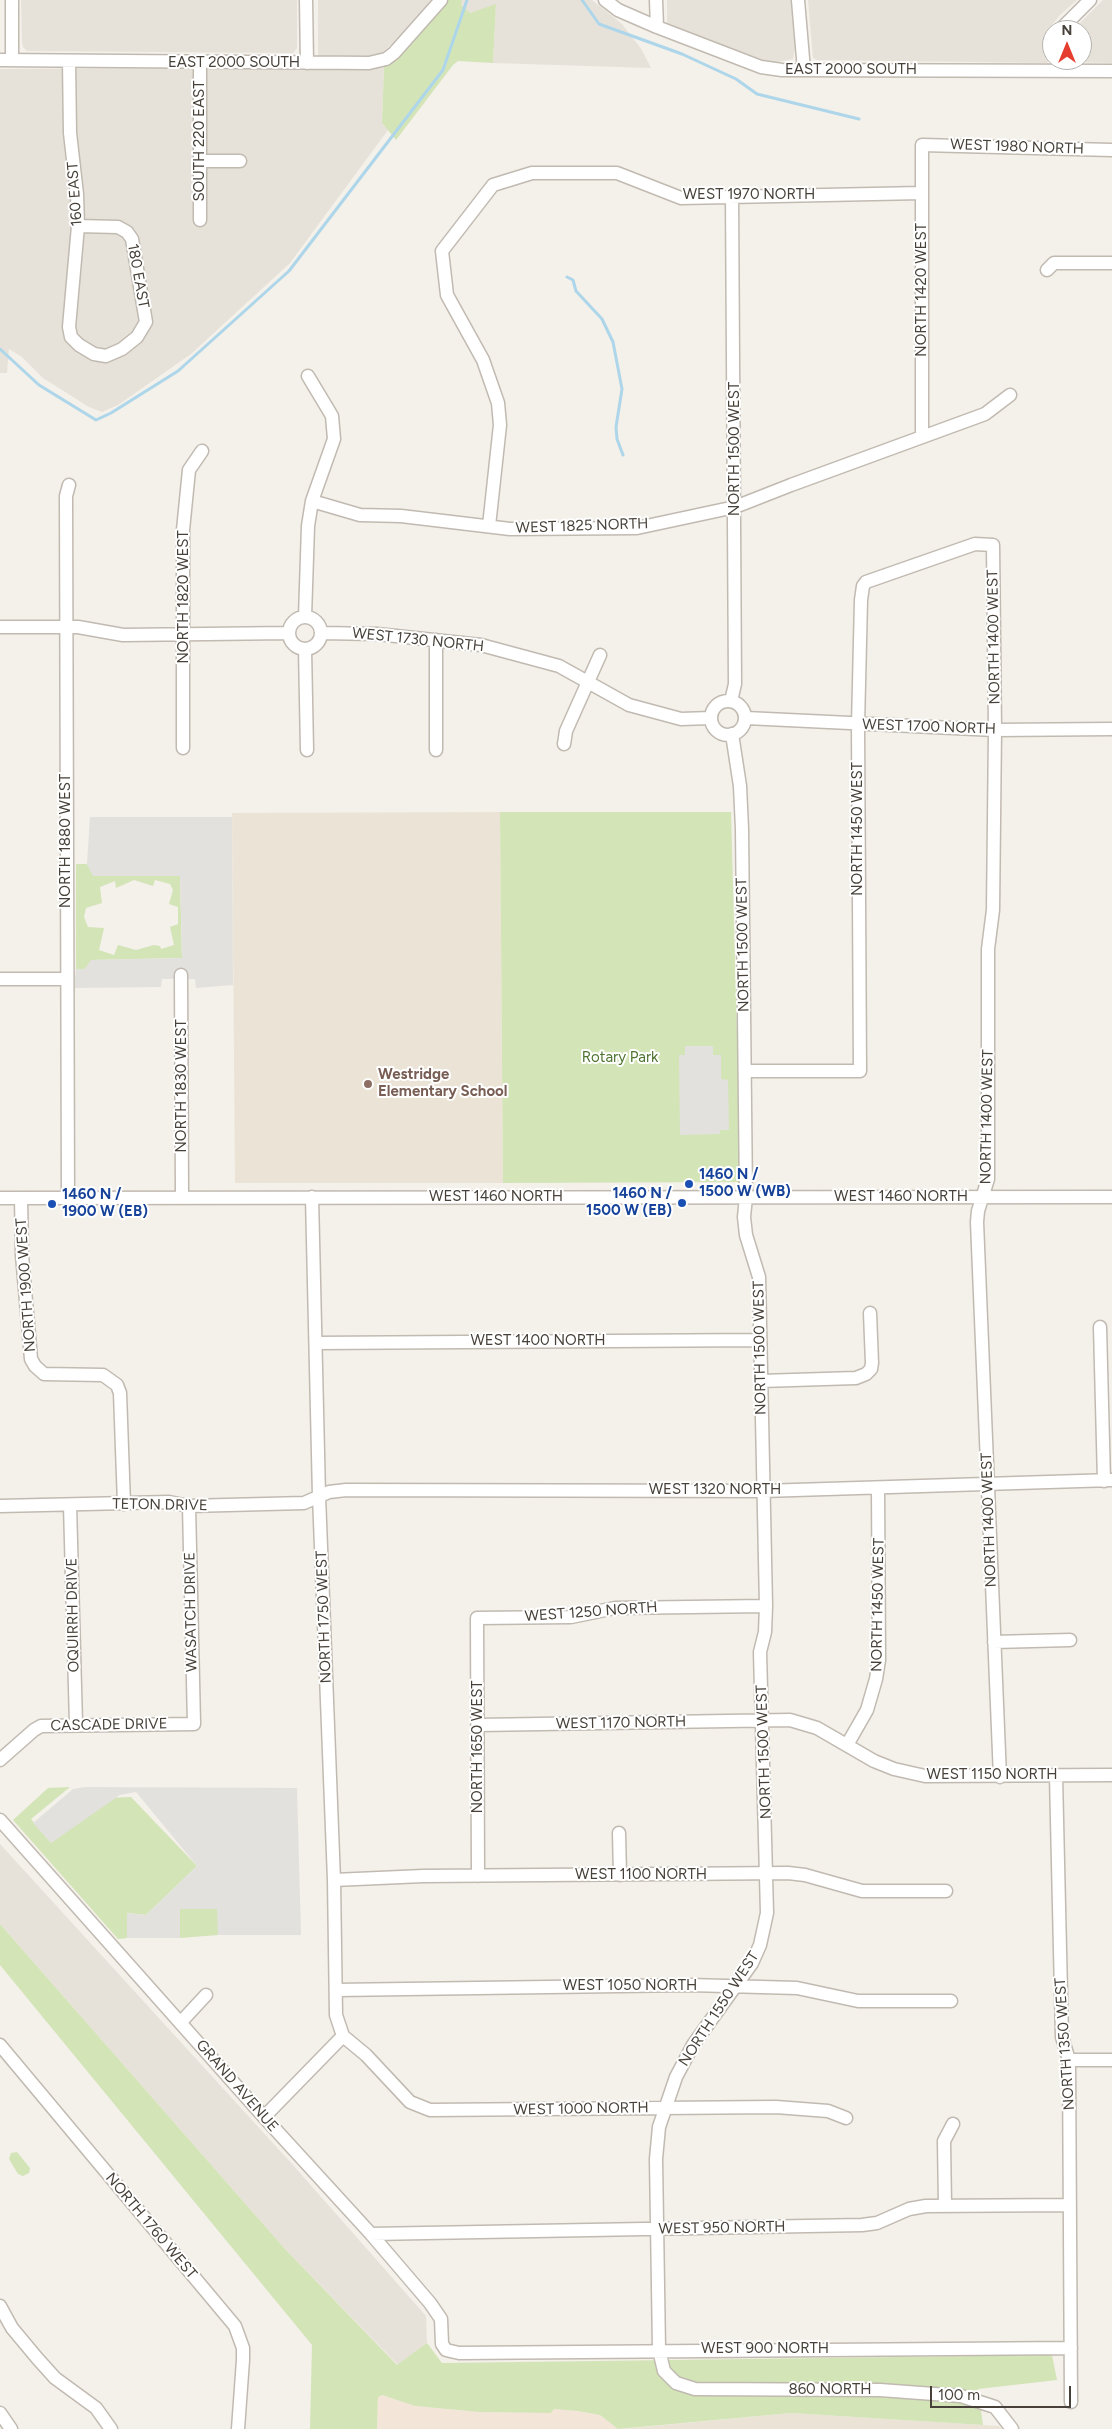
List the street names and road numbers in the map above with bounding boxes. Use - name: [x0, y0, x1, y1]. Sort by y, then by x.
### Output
- street label: EAST 2000 SOUTH: [168, 54, 300, 72]
- street label: EAST 2000 SOUTH: [785, 61, 917, 79]
- street label: SOUTH 220 EAST: [191, 80, 209, 202]
- street label: WEST 1980 NORTH: [950, 136, 1084, 158]
- street label: 160 EAST: [64, 161, 86, 227]
- street label: WEST 1970 NORTH: [683, 186, 815, 204]
- street label: NORTH 1420 WEST: [913, 223, 931, 357]
- street label: 180 EAST: [123, 242, 153, 310]
- street label: NORTH 1500 WEST: [726, 382, 744, 516]
- street label: WEST 1825 NORTH: [515, 515, 649, 537]
- street label: NORTH 1820 WEST: [175, 530, 193, 664]
- street label: NORTH 1400 WEST: [984, 569, 1004, 705]
- street label: WEST 1730 NORTH: [351, 624, 485, 656]
- street label: WEST 1700 NORTH: [862, 716, 996, 738]
- street label: NORTH 1450 WEST: [849, 762, 867, 896]
- street label: NORTH 1880 WEST: [57, 774, 75, 908]
- street label: NORTH 1500 WEST: [733, 878, 753, 1012]
- street label: NORTH 1830 WEST: [173, 1019, 191, 1153]
- street label: NORTH 1400 WEST: [977, 1049, 997, 1185]
- street label: WEST 1460 NORTH: [429, 1188, 563, 1206]
- street label: WEST 1460 NORTH: [834, 1188, 968, 1206]
- street label: NORTH 1900 WEST: [12, 1217, 40, 1353]
- street label: NORTH 1500 WEST: [750, 1281, 770, 1415]
- street label: WEST 1400 NORTH: [470, 1332, 606, 1350]
- street label: NORTH 1400 WEST: [978, 1452, 1000, 1588]
- street label: WEST 1320 NORTH: [649, 1481, 781, 1499]
- street label: TETON DRIVE: [112, 1495, 208, 1515]
- street label: NORTH 1450 WEST: [868, 1538, 888, 1672]
- street label: NORTH 1750 WEST: [313, 1550, 335, 1684]
- street label: WASATCH DRIVE: [181, 1552, 201, 1672]
- street label: OQUIRRH DRIVE: [63, 1557, 83, 1673]
- street label: WEST 1250 NORTH: [524, 1598, 658, 1626]
- street label: NORTH 1650 WEST: [469, 1680, 487, 1814]
- street label: NORTH 1500 WEST: [753, 1685, 775, 1819]
- street label: WEST 1170 NORTH: [556, 1713, 686, 1733]
- street label: CASCADE DRIVE: [50, 1715, 168, 1735]
- street label: WEST 1150 NORTH: [927, 1766, 1057, 1784]
- street label: WEST 1100 NORTH: [575, 1866, 707, 1884]
- street label: NORTH 1550 WEST: [675, 1948, 763, 2070]
- street label: WEST 1050 NORTH: [563, 1977, 697, 1995]
- street label: NORTH 1350 WEST: [1051, 1977, 1079, 2111]
- street label: GRAND AVENUE: [192, 2036, 282, 2136]
- street label: WEST 1000 NORTH: [513, 2099, 649, 2119]
- street label: NORTH 1760 WEST: [101, 2169, 201, 2283]
- street label: WEST 950 NORTH: [658, 2218, 786, 2238]
- street label: WEST 900 NORTH: [701, 2340, 829, 2358]
- street label: 860 NORTH: [788, 2381, 872, 2399]

